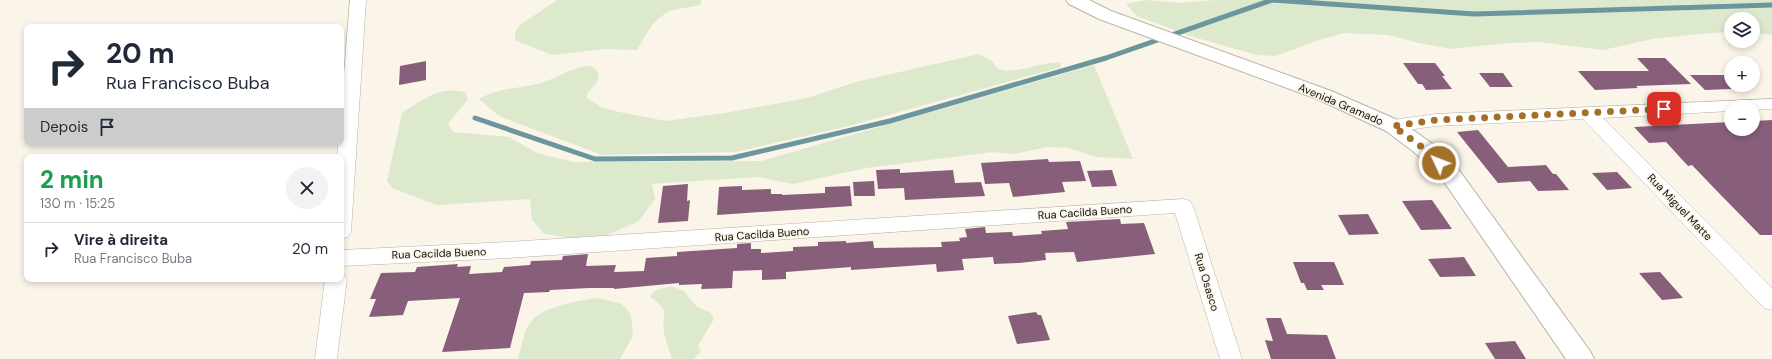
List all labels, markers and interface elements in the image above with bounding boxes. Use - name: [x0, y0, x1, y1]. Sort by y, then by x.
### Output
- map controls: [1724, 12, 1760, 136]
- button: layers: [1724, 12, 1760, 48]
- text: 20 m: [106, 35, 175, 72]
- icon: right: [40, 40, 92, 92]
- button: +: [1724, 56, 1760, 92]
- text: Rua Francisco Buba: [106, 71, 270, 95]
- street label: Avenida Gramado: [1296, 80, 1386, 128]
- pin: [1647, 92, 1681, 126]
- icon: arrive: [1653, 98, 1675, 120]
- button: −: [1724, 100, 1760, 136]
- icon: arrive: [96, 116, 118, 138]
- text: Depois: [40, 117, 88, 137]
- position arrow: [1418, 142, 1460, 184]
- text: 2 min: [40, 164, 104, 195]
- button: close: [286, 167, 328, 209]
- street label: Rua Miguel Matte: [1645, 171, 1715, 243]
- text: 130 m · 15:25: [40, 195, 115, 212]
- street label: Rua Cacilda Bueno: [1037, 202, 1133, 222]
- street label: Rua Cacilda Bueno: [714, 224, 810, 244]
- text: Vire à direita: [74, 230, 168, 250]
- icon: right: [40, 238, 62, 260]
- text: 20 m: [292, 239, 328, 259]
- street label: Rua Cacilda Bueno: [391, 244, 487, 262]
- text: Rua Francisco Buba: [74, 250, 192, 267]
- street label: Rua Osasco: [1192, 251, 1222, 313]

